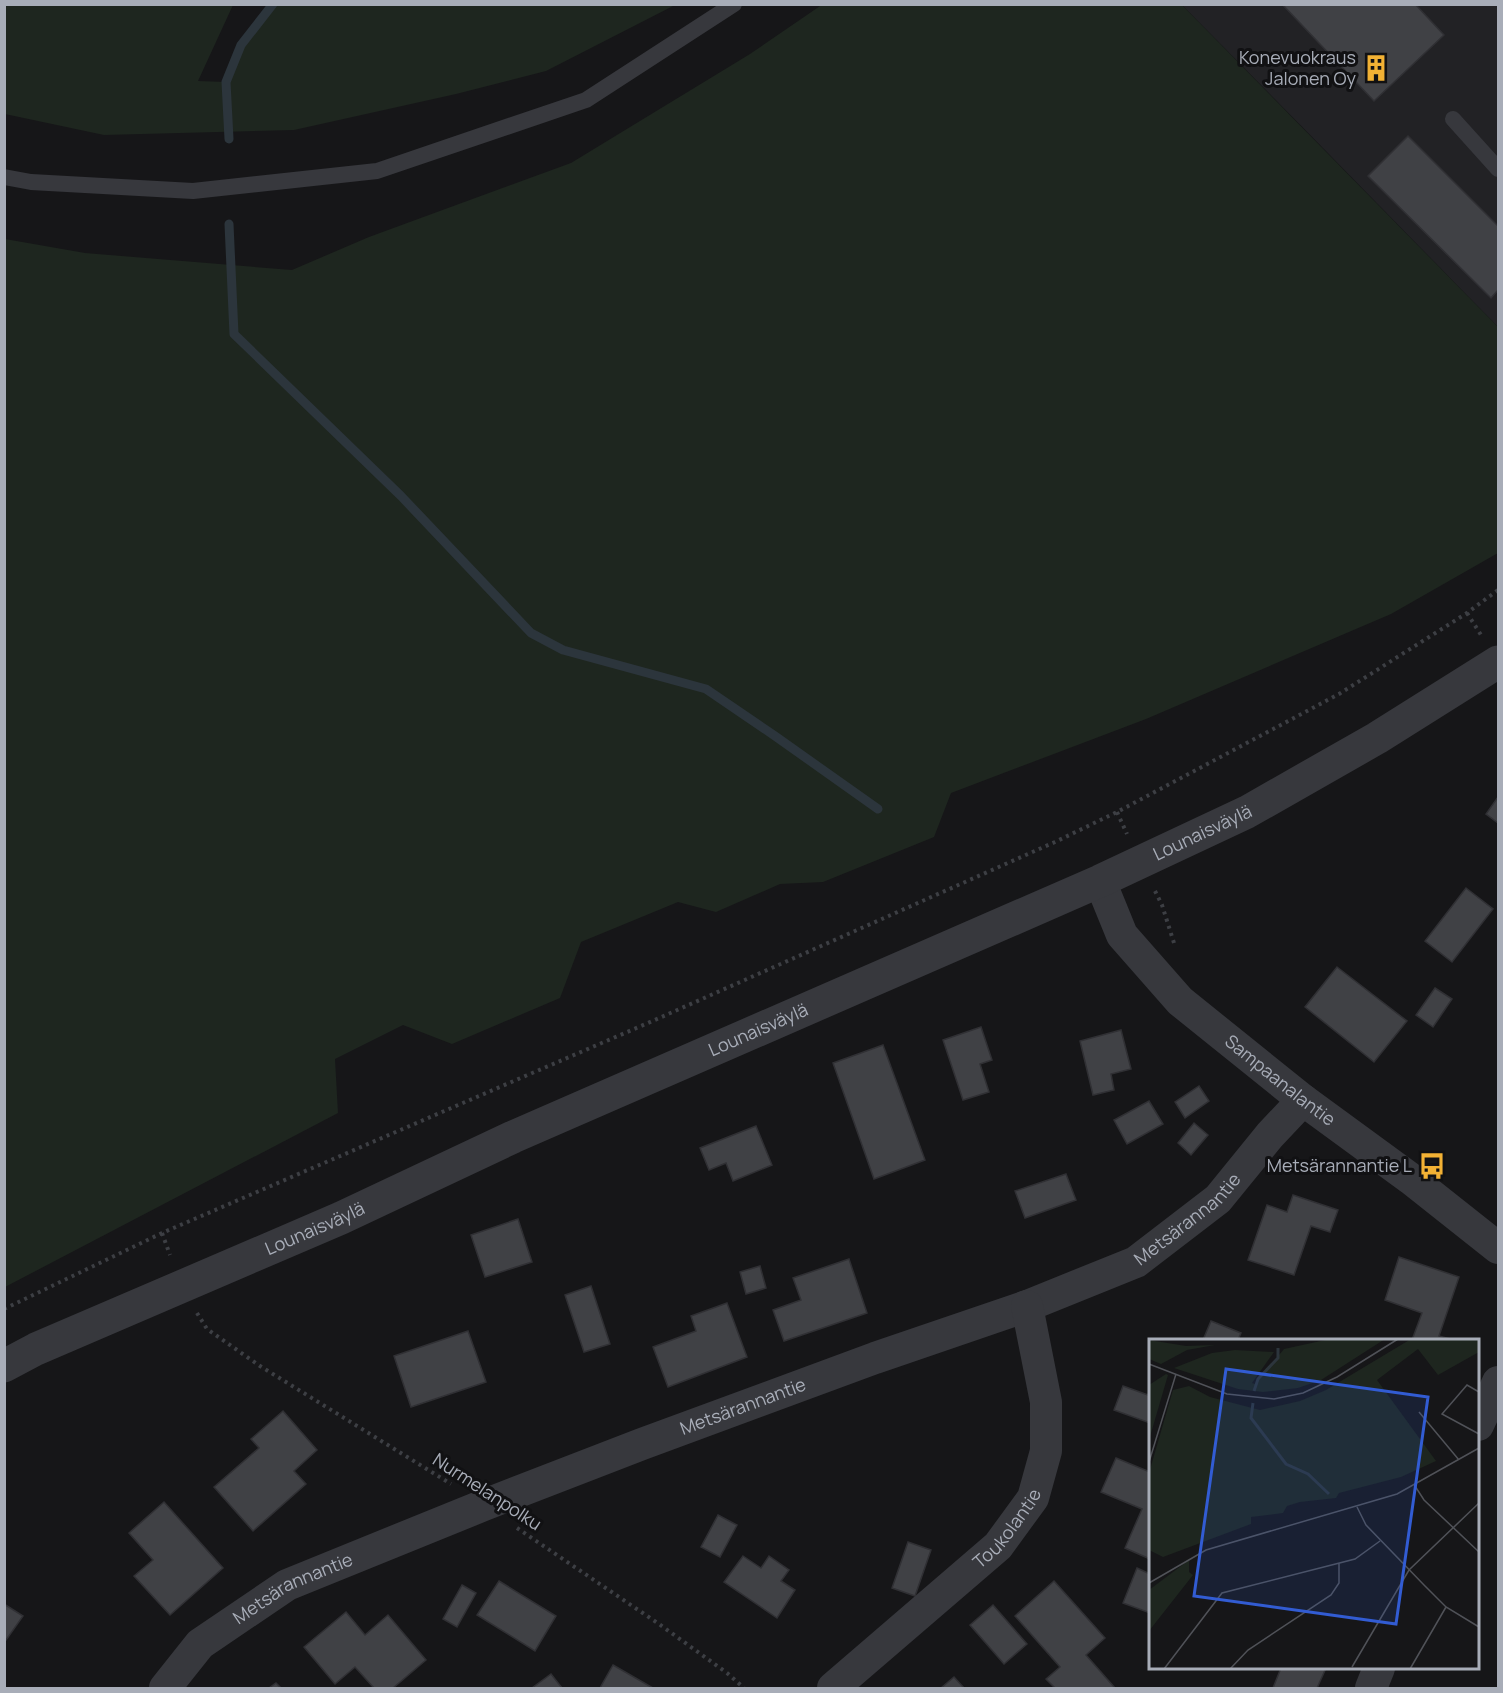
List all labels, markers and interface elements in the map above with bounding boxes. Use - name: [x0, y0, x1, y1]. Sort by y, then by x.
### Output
- place label: Konevuokraus Jalonen Oy: [1239, 45, 1357, 90]
- building icon: Konevuokraus Jalonen Oy: [1361, 53, 1391, 83]
- street label: Lounaisväylä: [1149, 798, 1255, 865]
- street label: Lounaisväylä: [704, 997, 812, 1061]
- street label: Sampaanalantie: [1220, 1029, 1341, 1131]
- bus stop icon: Metsärannantie L: [1417, 1151, 1447, 1181]
- place label: Metsärannantie L: [1267, 1153, 1412, 1177]
- street label: Metsärannantie: [1129, 1168, 1245, 1270]
- street label: Lounaisväylä: [261, 1196, 368, 1260]
- inset map: [1149, 1339, 1479, 1669]
- street label: Metsärannantie: [676, 1372, 809, 1440]
- street label: Nurmelanpolku: [428, 1447, 547, 1535]
- street label: Toukolantie: [967, 1486, 1046, 1573]
- street label: Metsärannantie: [228, 1547, 356, 1629]

